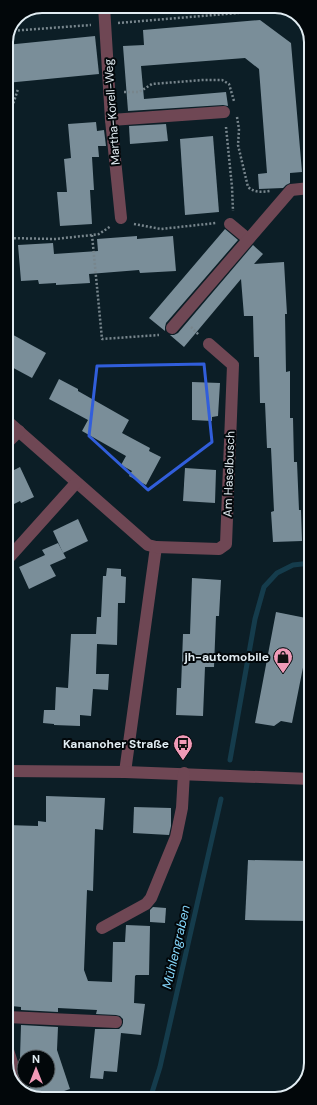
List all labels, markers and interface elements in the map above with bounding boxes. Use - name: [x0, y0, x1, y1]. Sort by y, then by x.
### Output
- street label: Martha-Korell-Weg: [100, 58, 124, 166]
- street label: Am Haselbusch: [219, 431, 239, 517]
- shop icon: jh-automobile: [272, 646, 294, 674]
- place label: jh-automobile: [183, 649, 269, 665]
- bus stop icon: Kananoher Straße: [172, 733, 194, 761]
- place label: Kananoher Straße: [63, 736, 169, 752]
- water label: Mühlengraben: [158, 903, 194, 991]
- north arrow: [16, 1049, 56, 1089]
- text: N: [32, 1052, 40, 1066]

